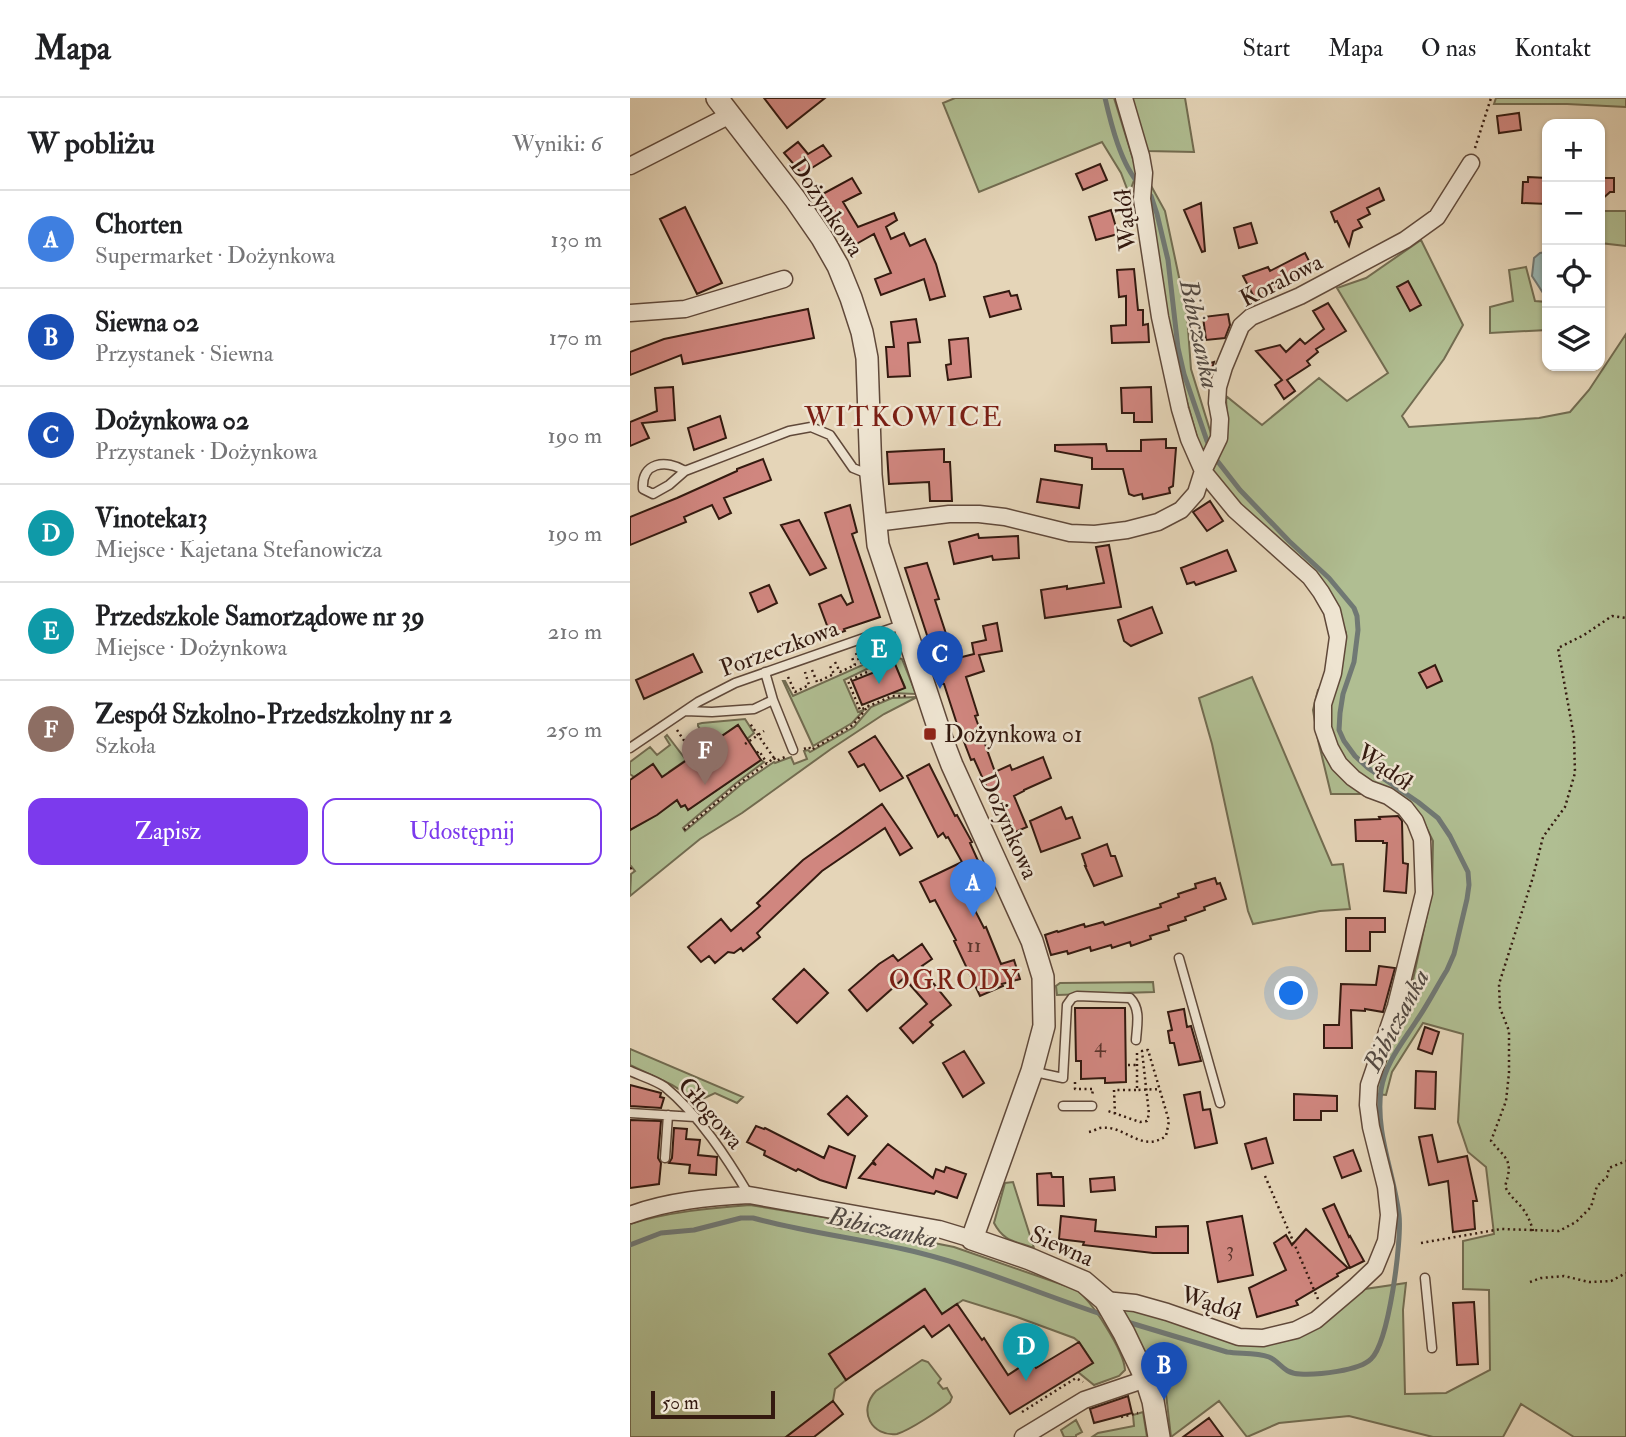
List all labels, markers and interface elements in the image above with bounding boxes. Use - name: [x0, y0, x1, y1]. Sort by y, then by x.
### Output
- text: Mapa: [35, 28, 111, 69]
- text: Start: [1242, 33, 1290, 64]
- text: Mapa: [1328, 33, 1383, 64]
- text: O nas: [1421, 33, 1476, 64]
- text: Kontakt: [1514, 33, 1591, 64]
- map controls: [1542, 119, 1605, 371]
- button: +: [1542, 119, 1605, 182]
- text: W pobliżu: [28, 125, 155, 162]
- text: Wyniki: 6: [512, 129, 602, 158]
- street label: Dożynkowa: [782, 152, 872, 264]
- button: −: [1542, 182, 1605, 245]
- street label: Wądół: [1107, 187, 1144, 253]
- text: Chorten: [95, 209, 183, 241]
- text: A: [44, 225, 58, 254]
- text: 130 m: [550, 225, 602, 254]
- text: Supermarket · Dożynkowa: [95, 241, 335, 270]
- button: locate: [1542, 245, 1605, 308]
- street label: Koralowa: [1235, 246, 1329, 314]
- water label: Bibiczanka: [1171, 275, 1226, 392]
- text: Siewna 02: [95, 307, 199, 339]
- button: layers: [1542, 308, 1605, 371]
- text: B: [43, 323, 59, 352]
- text: 170 m: [549, 323, 602, 352]
- text: Przystanek · Siewna: [95, 339, 273, 368]
- district label: WITKOWICE: [803, 400, 1004, 435]
- text: Dożynkowa 02: [95, 405, 249, 437]
- text: C: [43, 421, 59, 450]
- text: 190 m: [548, 421, 602, 450]
- text: Przystanek · Dożynkowa: [95, 437, 318, 466]
- text: Vinoteka13: [95, 503, 208, 535]
- text: D: [42, 519, 60, 548]
- text: 190 m: [548, 519, 602, 548]
- text: Miejsce · Kajetana Stefanowicza: [95, 535, 382, 564]
- text: Przedszkole Samorządowe nr 39: [95, 601, 425, 633]
- street label: Porzeczkowa: [716, 612, 844, 684]
- text: E: [43, 617, 59, 646]
- text: 210 m: [548, 617, 602, 646]
- pin: E: [856, 626, 902, 684]
- pin: C: [917, 631, 963, 689]
- text: Miejsce · Dożynkowa: [95, 633, 287, 662]
- text: Zespół Szkolno-Przedszkolny nr 2: [95, 699, 452, 731]
- text: F: [44, 715, 58, 744]
- text: 250 m: [546, 715, 602, 744]
- place label: Dożynkowa 01: [944, 719, 1082, 750]
- marker: Dożynkowa 01: [922, 726, 938, 742]
- pin: F: [682, 727, 728, 785]
- text: Szkoła: [95, 731, 156, 760]
- street label: Wądół: [1350, 736, 1420, 798]
- street label: Dożynkowa: [971, 768, 1046, 885]
- button: Zapisz: [28, 798, 308, 865]
- button: Udostępnij: [322, 798, 602, 865]
- pin: A: [950, 859, 996, 917]
- house number: 11: [967, 932, 982, 959]
- water label: Bibiczanka: [1356, 964, 1437, 1079]
- district label: OGRODY: [889, 965, 1021, 997]
- your location: [1274, 976, 1308, 1010]
- house number: 4: [1094, 1032, 1107, 1059]
- street label: Głogowa: [671, 1071, 751, 1157]
- water label: Bibiczanka: [823, 1199, 940, 1256]
- street label: Siewna: [1025, 1219, 1100, 1275]
- house number: 3: [1226, 1236, 1234, 1263]
- street label: Wądół: [1176, 1279, 1246, 1328]
- pin: D: [1003, 1323, 1049, 1381]
- pin: B: [1141, 1342, 1187, 1400]
- scale bar: [651, 1388, 775, 1420]
- text: 50 m: [662, 1391, 699, 1415]

